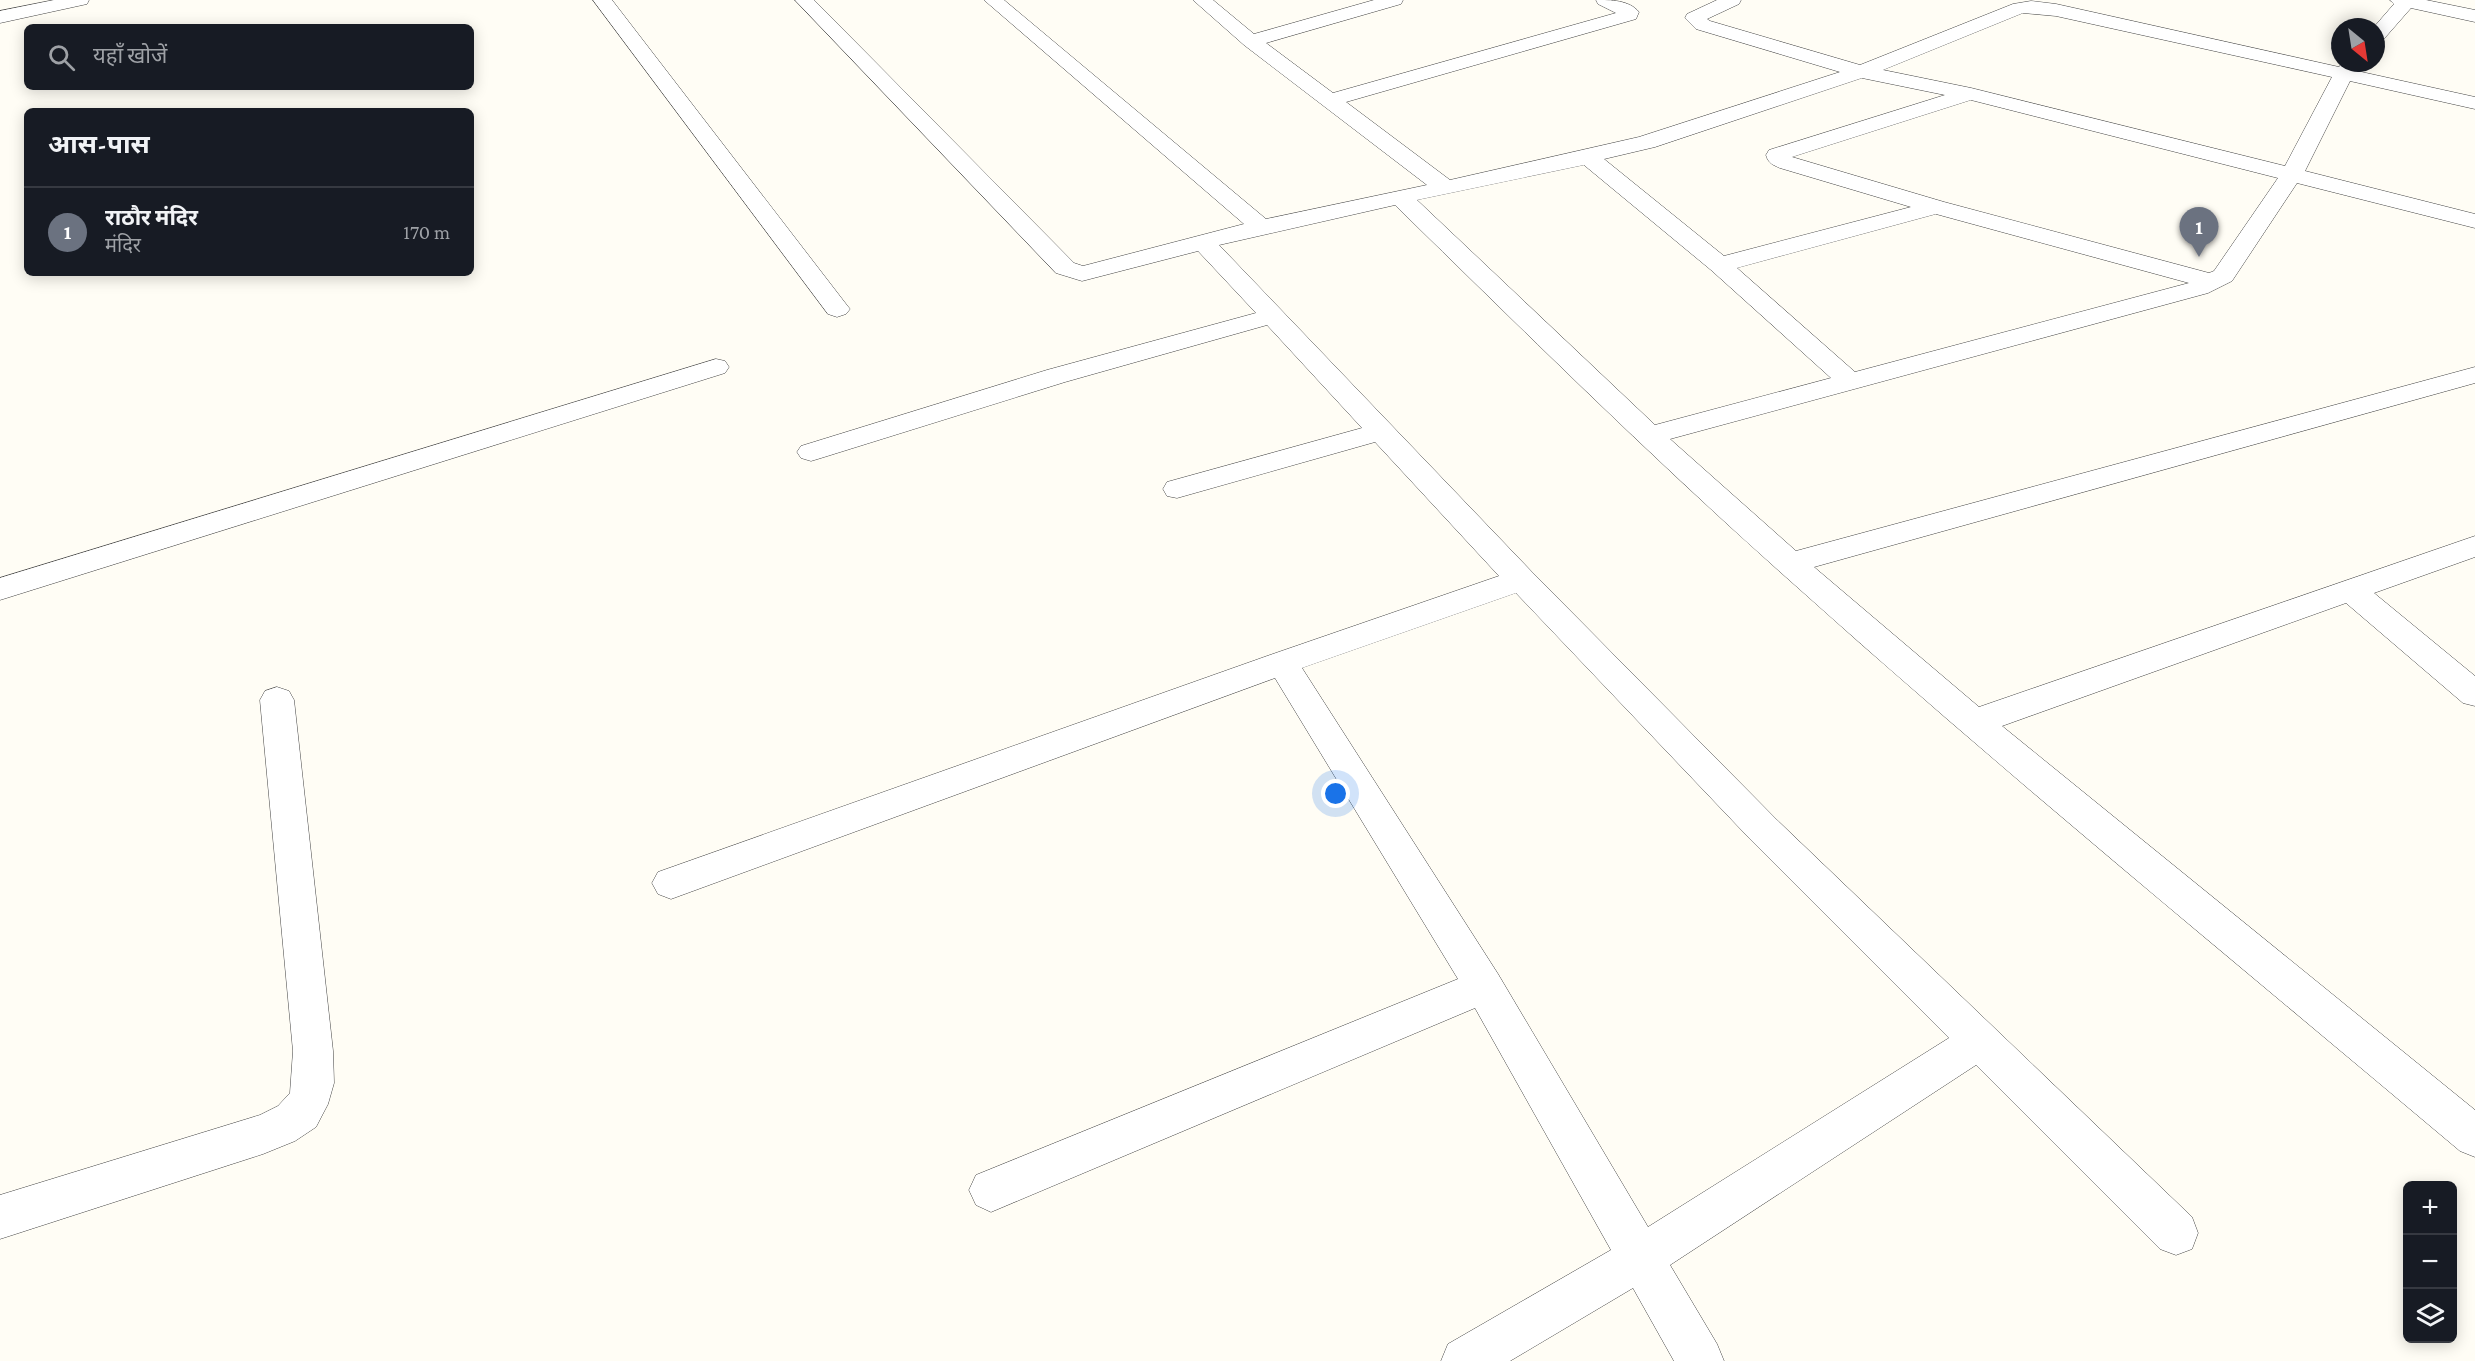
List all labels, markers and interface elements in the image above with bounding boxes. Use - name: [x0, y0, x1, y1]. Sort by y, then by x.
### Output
- north arrow: [2331, 18, 2385, 72]
- search box: [24, 24, 474, 90]
- icon: search: [45, 41, 78, 74]
- text: यहाँ खोजें: [93, 43, 167, 68]
- text: आस-पास: [48, 130, 150, 159]
- text: राठौर मंदिर: [105, 205, 198, 230]
- pin: 1: [2180, 208, 2218, 257]
- text: 1: [64, 221, 71, 243]
- text: 170 m: [403, 221, 450, 243]
- text: मंदिर: [105, 234, 141, 256]
- your location: [1321, 779, 1350, 808]
- map controls: [2403, 1181, 2457, 1343]
- button: +: [2403, 1181, 2457, 1235]
- button: −: [2403, 1235, 2457, 1289]
- button: layers: [2403, 1289, 2457, 1343]

